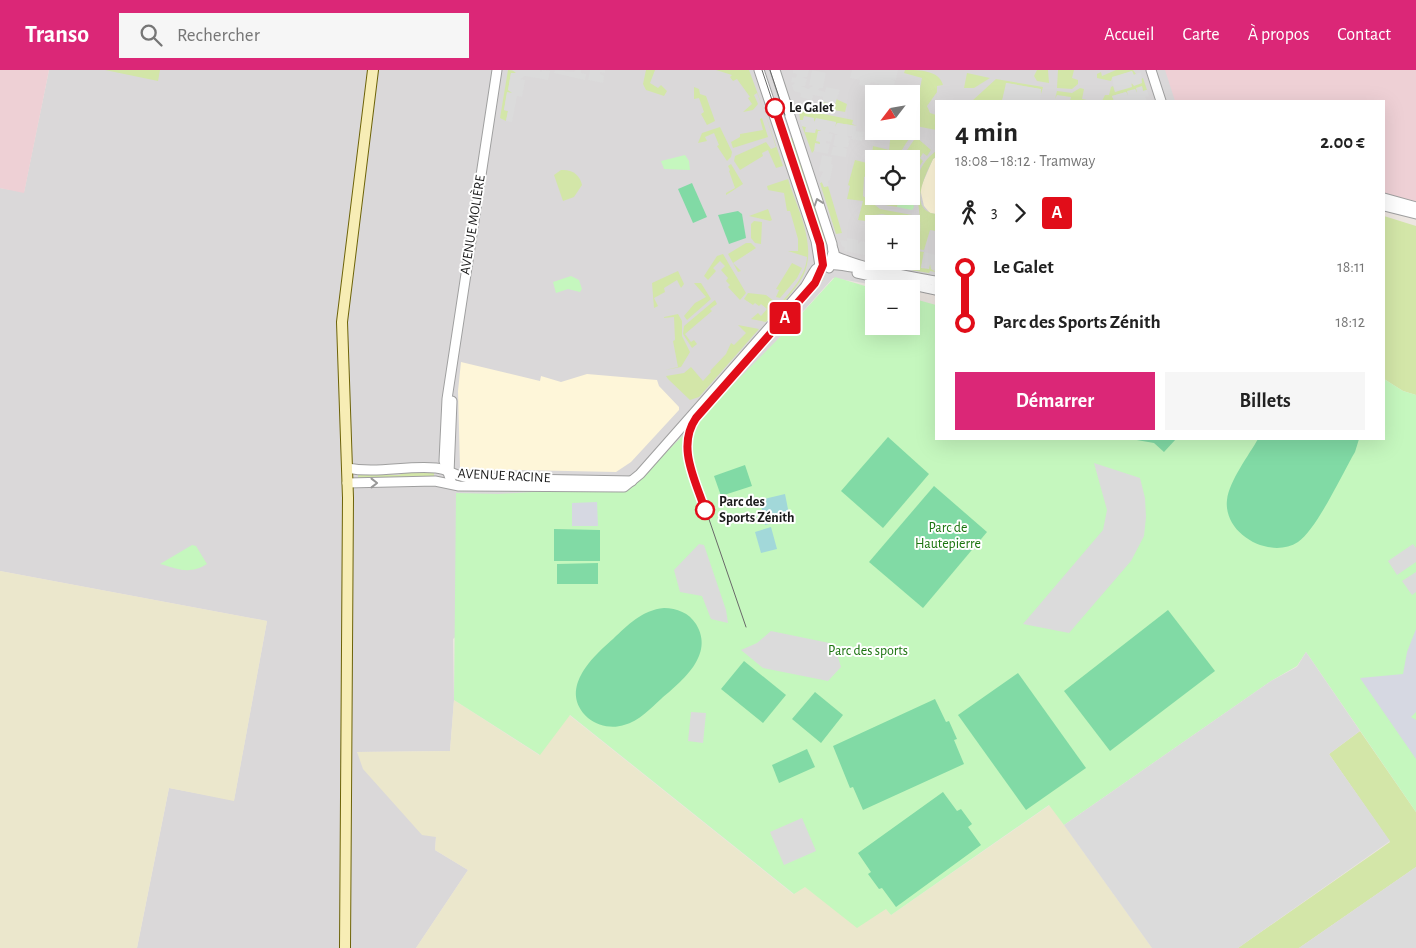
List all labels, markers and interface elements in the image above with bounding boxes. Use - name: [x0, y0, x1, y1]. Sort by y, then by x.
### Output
- search box: [119, 13, 469, 58]
- icon: search: [137, 21, 165, 49]
- text: Transo: [25, 23, 89, 47]
- text: Rechercher: [177, 26, 260, 45]
- text: Accueil: [1104, 26, 1155, 44]
- text: Carte: [1183, 26, 1220, 44]
- text: À propos: [1248, 26, 1309, 44]
- text: Contact: [1337, 26, 1391, 44]
- north arrow: [865, 85, 920, 140]
- map controls: [865, 85, 920, 335]
- marker: Le Galet: [765, 98, 785, 118]
- place label: Le Galet: [789, 101, 834, 115]
- text: 4 min: [955, 119, 1018, 147]
- text: 2.00 €: [1320, 133, 1365, 152]
- button: locate: [865, 150, 920, 205]
- text: 18:08 – 18:12 · Tramway: [955, 153, 1095, 169]
- street label: AVENUE MOLIÈRE: [455, 174, 488, 276]
- one-way arrow: [814, 199, 824, 207]
- icon: walk: [955, 199, 983, 227]
- icon: forward: [1006, 199, 1034, 227]
- text: 3: [991, 204, 998, 220]
- text: A: [1052, 204, 1062, 222]
- button: +: [865, 215, 920, 270]
- text: Le Galet: [993, 258, 1054, 277]
- text: 18:11: [1337, 259, 1365, 275]
- button: −: [865, 280, 920, 335]
- line badge: A: [769, 302, 801, 334]
- text: A: [780, 309, 790, 327]
- text: Parc des Sports Zénith: [993, 313, 1161, 332]
- text: 18:12: [1335, 314, 1365, 330]
- button: Démarrer: [955, 372, 1155, 430]
- button: Billets: [1165, 372, 1365, 430]
- street label: AVENUE RACINE: [457, 467, 551, 485]
- one-way arrow: [371, 478, 379, 488]
- place label: Parc des Sports Zénith: [719, 495, 795, 525]
- marker: Parc des Sports Zénith: [695, 500, 715, 520]
- park label: Parc de Hautepierre: [915, 521, 981, 551]
- park label: Parc des sports: [828, 644, 908, 658]

